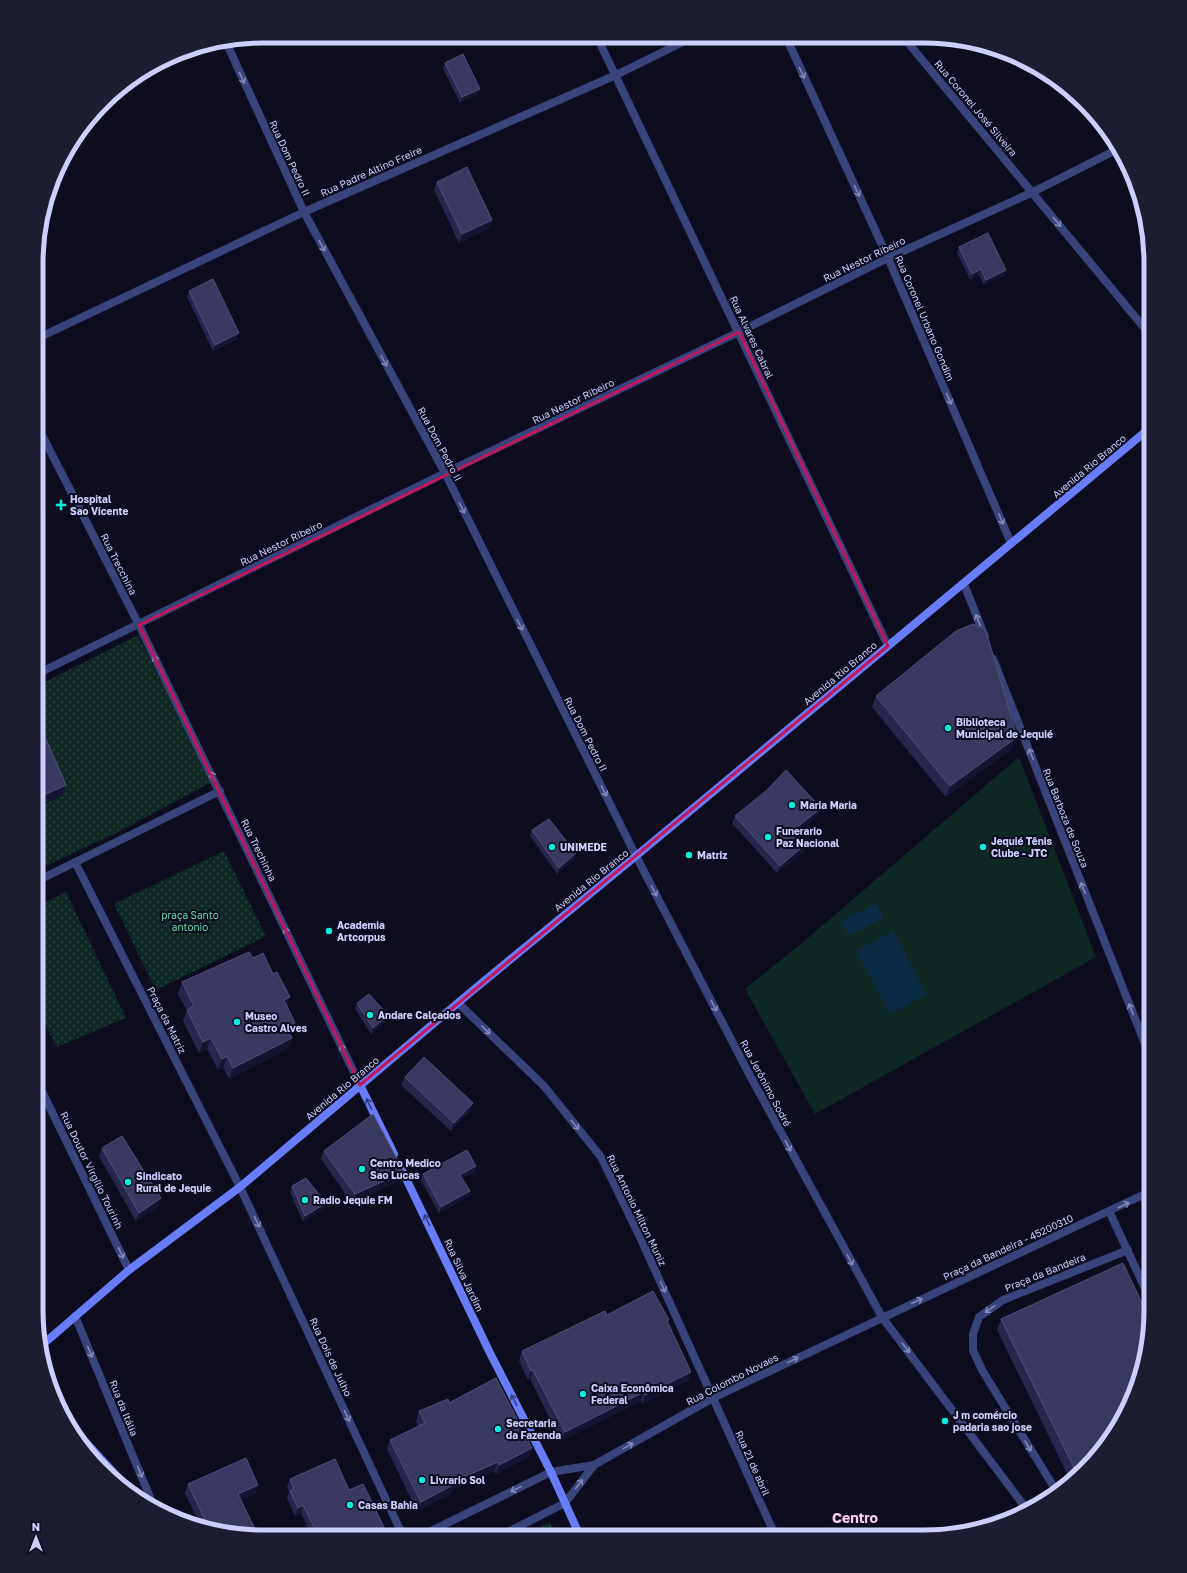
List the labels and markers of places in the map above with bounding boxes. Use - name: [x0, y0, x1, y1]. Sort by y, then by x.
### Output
- place label: Hospital Sao Vicente: [70, 493, 129, 517]
- marker: Hospital Sao Vicente: [55, 499, 67, 511]
- place label: Biblioteca Municipal de Jequié: [956, 716, 1053, 740]
- marker: Biblioteca Municipal de Jequié: [943, 723, 953, 733]
- place label: Maria Maria: [800, 799, 857, 811]
- marker: Maria Maria: [787, 800, 797, 810]
- place label: Funerario Paz Nacional: [776, 825, 840, 849]
- marker: Funerario Paz Nacional: [763, 832, 773, 842]
- place label: Jequié Tênis Clube - JTC: [991, 835, 1052, 859]
- place label: UNIMEDE: [560, 841, 607, 853]
- marker: UNIMEDE: [547, 842, 557, 852]
- marker: Jequié Tênis Clube - JTC: [978, 842, 988, 852]
- place label: Matriz: [697, 849, 727, 861]
- marker: Matriz: [684, 850, 694, 860]
- place label: Academia Artcorpus: [337, 919, 386, 943]
- marker: Academia Artcorpus: [324, 926, 334, 936]
- place label: Andare Calçados: [378, 1009, 461, 1021]
- place label: Museo Castro Alves: [245, 1010, 308, 1034]
- marker: Andare Calçados: [365, 1010, 375, 1020]
- marker: Museo Castro Alves: [232, 1017, 242, 1027]
- place label: Centro Medico Sao Lucas: [370, 1157, 441, 1181]
- marker: Centro Medico Sao Lucas: [357, 1164, 367, 1174]
- place label: Sindicato Rural de Jequie: [136, 1170, 211, 1194]
- marker: Sindicato Rural de Jequie: [123, 1177, 133, 1187]
- place label: Radio Jequie FM: [313, 1194, 393, 1206]
- marker: Radio Jequie FM: [300, 1195, 310, 1205]
- place label: Caixa Econômica Federal: [591, 1382, 674, 1406]
- marker: Caixa Econômica Federal: [578, 1389, 588, 1399]
- place label: J m comércio padaria sao jose: [953, 1409, 1032, 1433]
- marker: J m comércio padaria sao jose: [940, 1416, 950, 1426]
- place label: Secretaria da Fazenda: [506, 1417, 561, 1441]
- marker: Secretaria da Fazenda: [493, 1424, 503, 1434]
- place label: Livrario Sol: [430, 1474, 486, 1486]
- marker: Livrario Sol: [417, 1475, 427, 1485]
- place label: Casas Bahia: [358, 1499, 418, 1511]
- marker: Casas Bahia: [345, 1500, 355, 1510]

